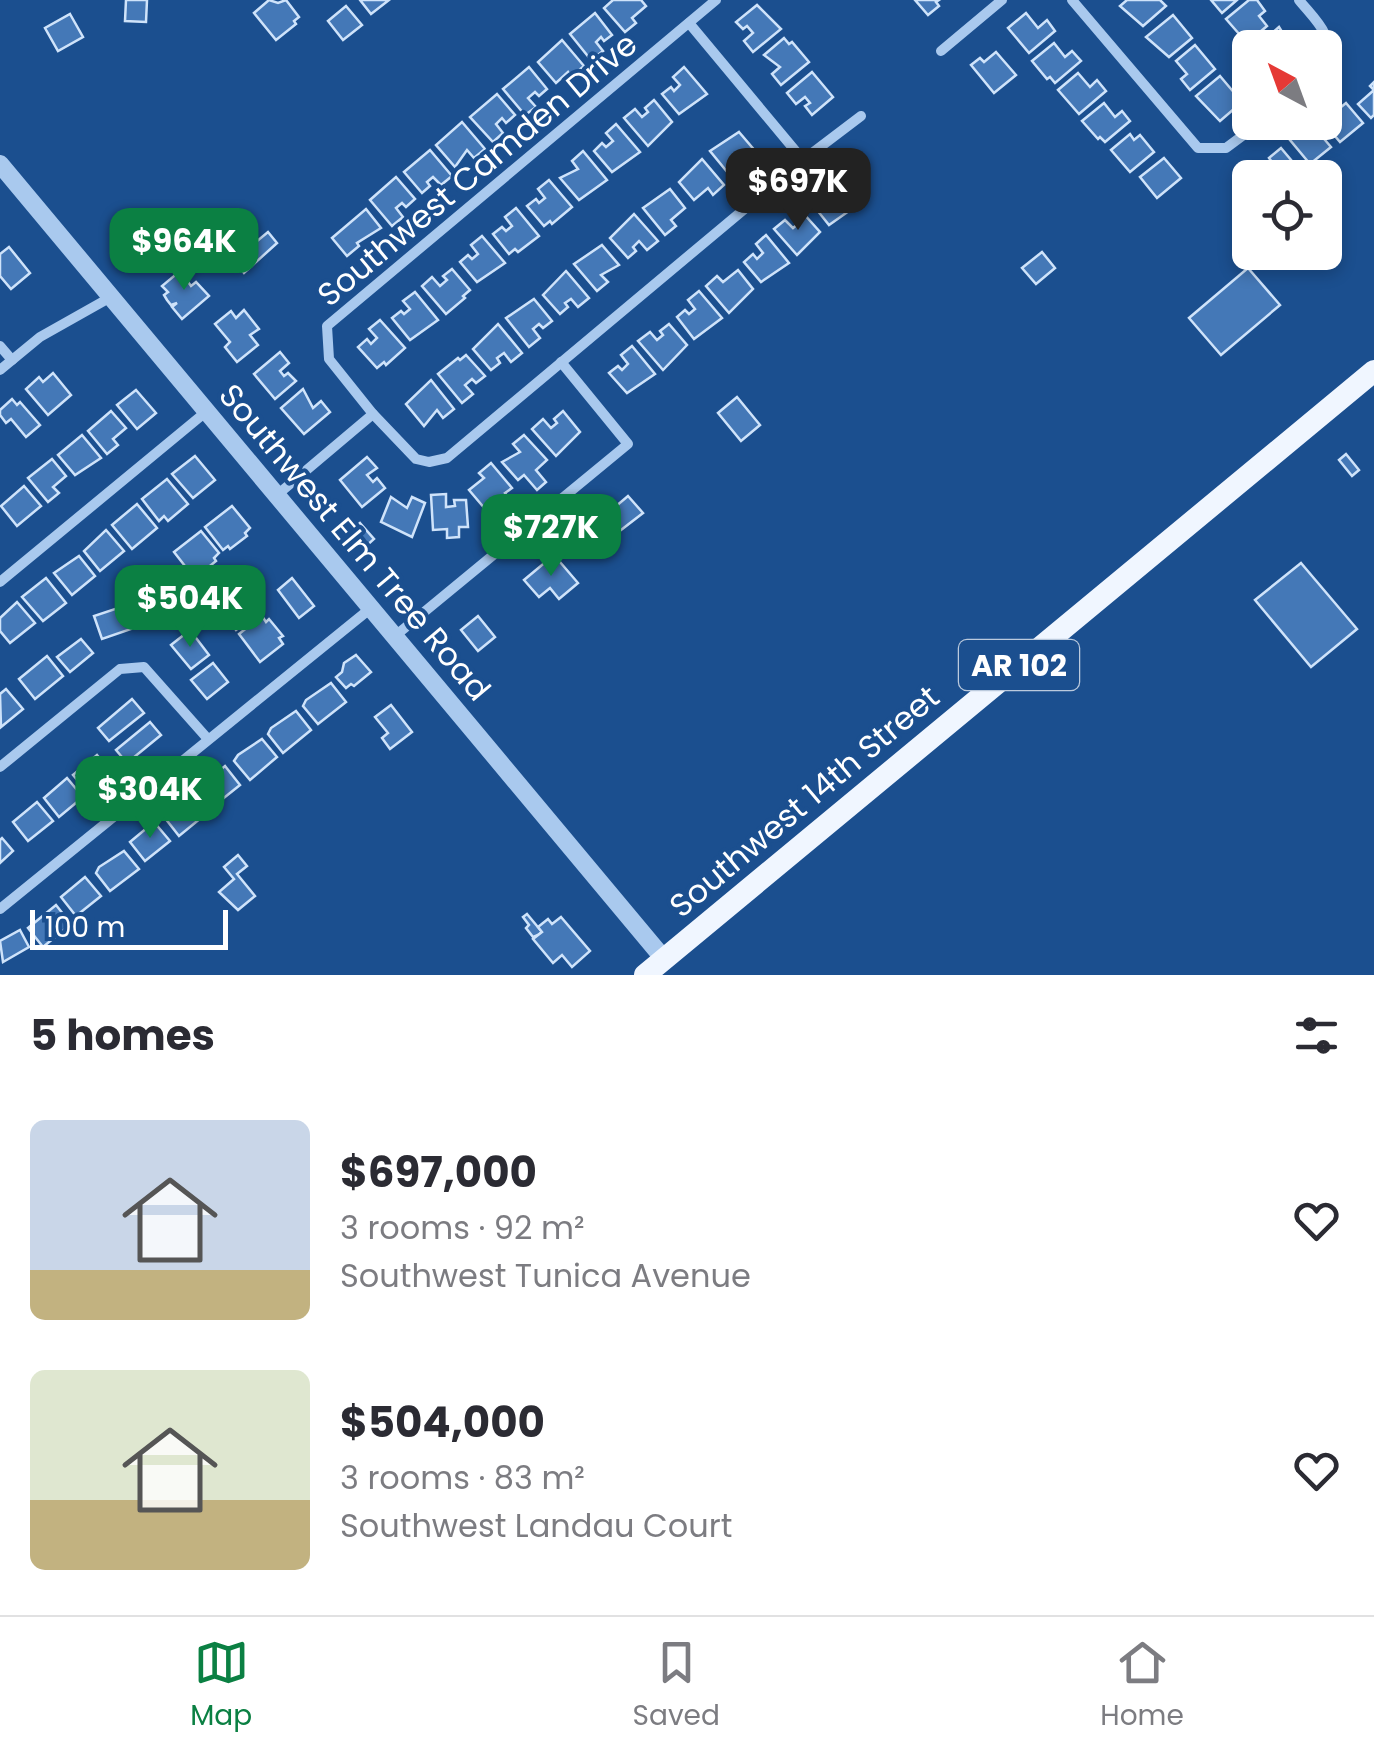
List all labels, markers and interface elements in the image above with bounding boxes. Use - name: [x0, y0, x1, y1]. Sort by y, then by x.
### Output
- street label: Southwest Camden Drive: [307, 22, 647, 316]
- north arrow: [1232, 30, 1342, 140]
- map controls: [1232, 30, 1342, 270]
- pin: $697K: [728, 148, 868, 233]
- text: $697K: [748, 158, 848, 203]
- button: locate: [1232, 160, 1342, 270]
- pin: $964K: [114, 208, 254, 293]
- text: $964K: [131, 218, 237, 263]
- street label: Southwest Elm Tree Road: [209, 374, 501, 710]
- pin: $727K: [481, 494, 621, 579]
- text: $727K: [503, 504, 599, 549]
- pin: $504K: [120, 565, 260, 650]
- text: $504K: [137, 575, 243, 620]
- road number: AR 102: [959, 640, 1079, 690]
- street label: Southwest 14th Street: [659, 675, 949, 927]
- pin: $304K: [80, 756, 220, 841]
- text: $304K: [97, 766, 203, 811]
- scale bar: [30, 905, 228, 950]
- text: 100 m: [45, 908, 125, 947]
- text: 5 homes: [30, 1006, 215, 1065]
- icon: filters: [1289, 1008, 1344, 1063]
- text: $697,000: [340, 1143, 537, 1202]
- icon: home: [110, 1160, 230, 1280]
- icon: heart: [1289, 1193, 1344, 1248]
- text: 3 rooms · 92 m²: [340, 1205, 584, 1250]
- text: Southwest Tunica Avenue: [340, 1253, 751, 1298]
- text: $504,000: [340, 1393, 545, 1452]
- icon: home: [110, 1410, 230, 1530]
- icon: heart: [1289, 1443, 1344, 1498]
- text: 3 rooms · 83 m²: [340, 1455, 585, 1500]
- text: Southwest Landau Court: [340, 1503, 732, 1548]
- tab: Map: [190, 1635, 252, 1737]
- tab: Saved: [633, 1635, 720, 1737]
- tab: Home: [1100, 1635, 1184, 1737]

